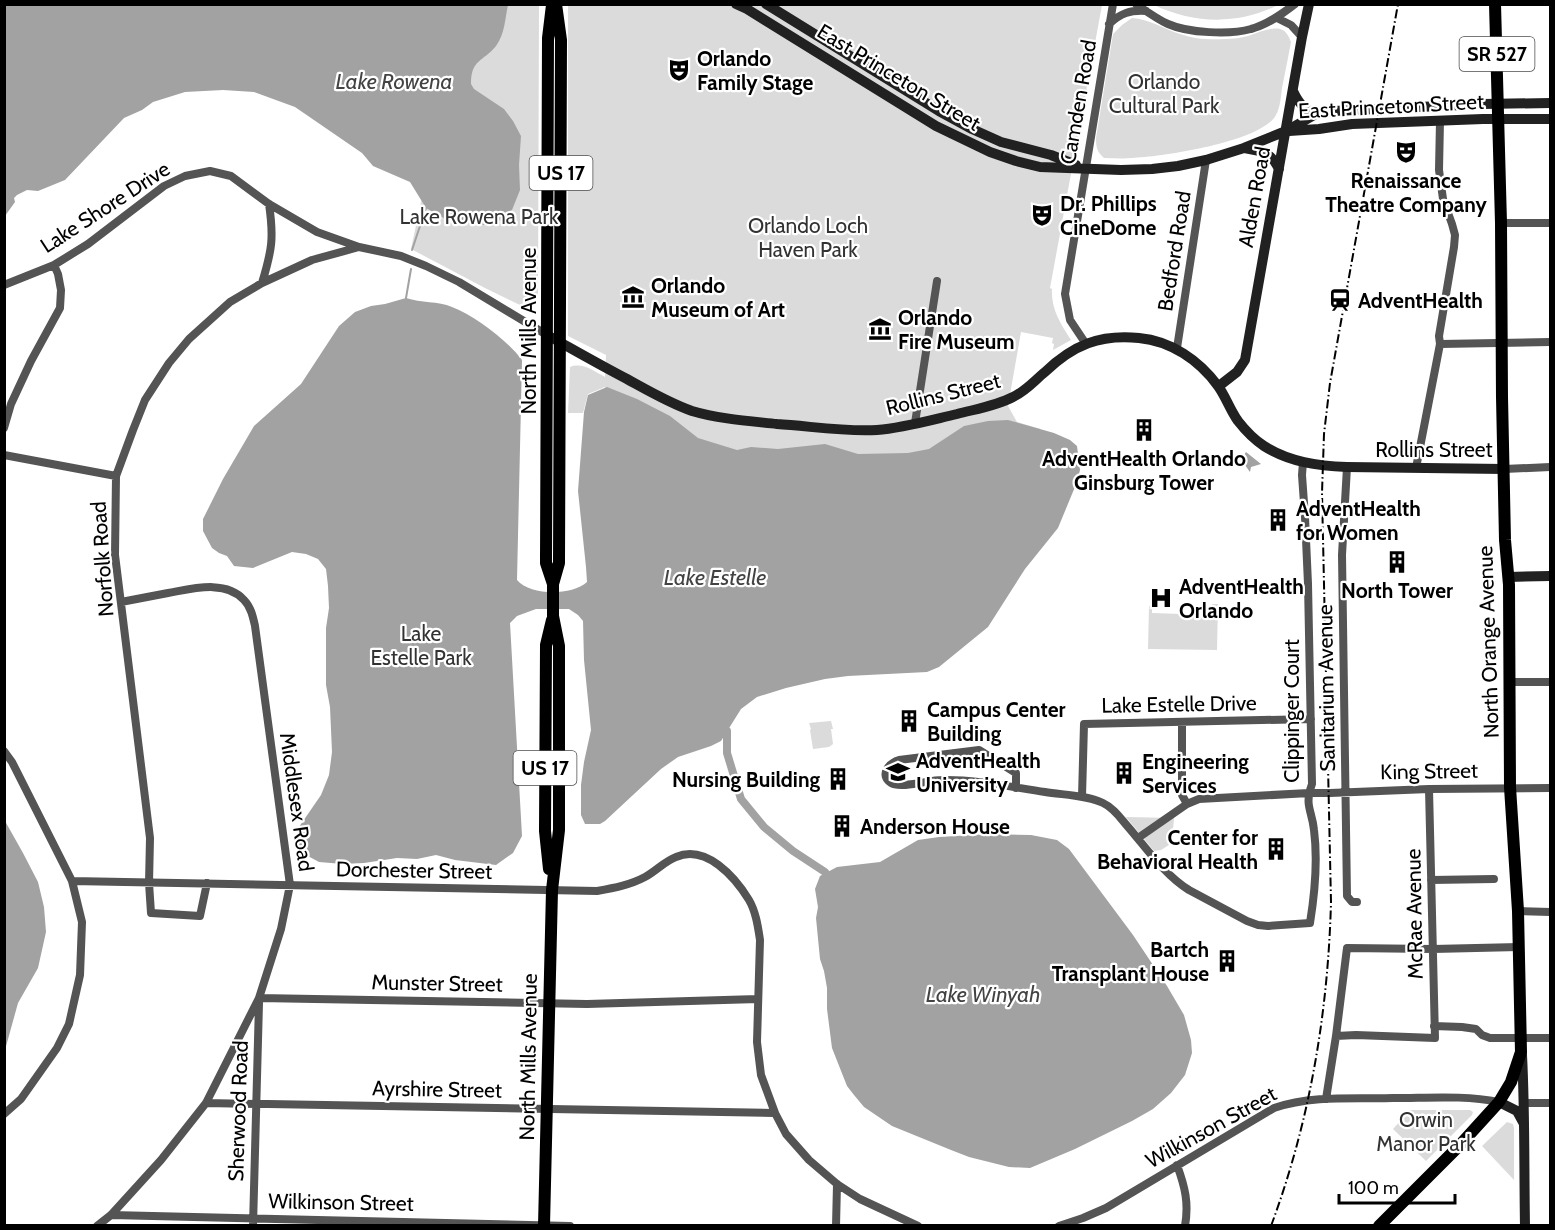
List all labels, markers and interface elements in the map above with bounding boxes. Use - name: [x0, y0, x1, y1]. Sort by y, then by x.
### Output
- street label: East Princeton Street: [813, 18, 985, 136]
- road number: SR 527: [1460, 37, 1534, 71]
- street label: Camden Road: [1055, 38, 1101, 166]
- place label: Orlando Family Stage: [697, 46, 813, 95]
- theatre icon: Orlando Family Stage: [666, 57, 692, 83]
- water label: Lake Rowena: [336, 68, 452, 95]
- park label: Orlando Cultural Park: [1109, 69, 1220, 118]
- street label: East Princeton Street: [1297, 89, 1485, 123]
- theatre icon: Renaissance Theatre Company: [1393, 139, 1419, 165]
- street label: Alden Road: [1233, 145, 1275, 249]
- street label: Lake Shore Drive: [36, 156, 175, 258]
- road number: US 17: [530, 156, 592, 190]
- place label: Renaissance Theatre Company: [1325, 168, 1487, 217]
- street label: Bedford Road: [1152, 189, 1196, 313]
- place label: Dr. Phillips CineDome: [1060, 191, 1157, 240]
- theatre icon: Dr. Phillips CineDome: [1029, 202, 1055, 228]
- park label: Lake Rowena Park: [400, 204, 559, 229]
- park label: Orlando Loch Haven Park: [748, 213, 868, 262]
- street label: North Mills Avenue: [516, 247, 541, 415]
- place label: Orlando Museum of Art: [651, 273, 785, 322]
- museum icon: Orlando Museum of Art: [620, 284, 646, 310]
- station icon: AdventHealth: [1327, 287, 1353, 313]
- place label: AdventHealth: [1358, 288, 1483, 313]
- place label: Orlando Fire Museum: [898, 305, 1015, 354]
- museum icon: Orlando Fire Museum: [867, 316, 893, 342]
- street label: Rollins Street: [883, 368, 1003, 420]
- building icon: AdventHealth Orlando Ginsburg Tower: [1131, 417, 1157, 443]
- street label: Rollins Street: [1375, 437, 1493, 462]
- place label: AdventHealth Orlando Ginsburg Tower: [1042, 446, 1246, 495]
- place label: AdventHealth for Women: [1296, 496, 1421, 545]
- street label: Norfolk Road: [85, 500, 119, 618]
- building icon: AdventHealth for Women: [1265, 507, 1291, 533]
- street label: North Orange Avenue: [1472, 545, 1504, 739]
- building icon: North Tower: [1384, 549, 1410, 575]
- water label: Lake Estelle: [664, 564, 766, 591]
- place label: AdventHealth Orlando: [1179, 574, 1304, 623]
- place label: North Tower: [1341, 578, 1453, 603]
- hospital icon: AdventHealth Orlando: [1148, 585, 1174, 611]
- street label: Sanitarium Avenue: [1312, 604, 1340, 772]
- park label: Lake Estelle Park: [370, 621, 472, 670]
- street label: Clippinger Court: [1279, 639, 1304, 783]
- street label: Lake Estelle Drive: [1101, 690, 1257, 718]
- place label: Campus Center Building: [927, 697, 1066, 746]
- building icon: Campus Center Building: [896, 708, 922, 734]
- street label: Middlesex Road: [275, 731, 319, 873]
- place label: AdventHealth University: [916, 748, 1041, 797]
- place label: Engineering Services: [1142, 749, 1249, 798]
- road number: US 17: [514, 751, 576, 785]
- street label: King Street: [1380, 758, 1478, 784]
- school or university icon: AdventHealth University: [885, 759, 911, 785]
- building icon: Engineering Services: [1111, 760, 1137, 786]
- building icon: Nursing Building: [825, 766, 851, 792]
- place label: Nursing Building: [672, 767, 820, 792]
- building icon: Anderson House: [829, 813, 855, 839]
- place label: Anderson House: [860, 814, 1010, 839]
- place label: Center for Behavioral Health: [1097, 825, 1258, 874]
- building icon: Center for Behavioral Health: [1263, 836, 1289, 862]
- street label: McRae Avenue: [1400, 848, 1428, 980]
- street label: Dorchester Street: [336, 856, 492, 884]
- place label: Bartch Transplant House: [1052, 937, 1209, 986]
- building icon: Bartch Transplant House: [1214, 948, 1240, 974]
- street label: Munster Street: [371, 969, 503, 997]
- street label: North Mills Avenue: [514, 973, 542, 1141]
- water label: Lake Winyah: [926, 981, 1040, 1008]
- street label: Sherwood Road: [223, 1040, 253, 1182]
- street label: Ayrshire Street: [372, 1075, 502, 1103]
- street label: Wilkinson Street: [1141, 1081, 1281, 1173]
- park label: Orwin Manor Park: [1376, 1107, 1476, 1156]
- scale bar: [1339, 1167, 1454, 1205]
- text: 100 m: [1348, 1177, 1399, 1199]
- street label: Wilkinson Street: [268, 1188, 414, 1216]

